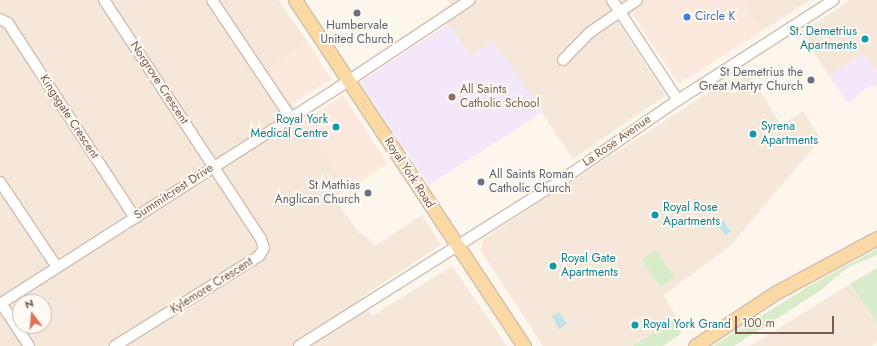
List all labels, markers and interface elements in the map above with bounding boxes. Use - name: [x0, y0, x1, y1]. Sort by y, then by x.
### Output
- marker: Humbervale United Church: [352, 8, 362, 18]
- place label: Circle K: [695, 10, 735, 24]
- marker: Circle K: [682, 12, 692, 22]
- place label: Humbervale United Church: [320, 19, 394, 47]
- place label: St. Demetrius Apartments: [789, 25, 857, 53]
- marker: St. Demetrius Apartments: [860, 34, 870, 44]
- street label: Norgrove Crescent: [127, 39, 191, 127]
- place label: St Demetrius the Great Martyr Church: [699, 66, 803, 94]
- street label: Kingsgate Crescent: [36, 72, 102, 162]
- marker: St Demetrius the Great Martyr Church: [806, 75, 816, 85]
- place label: All Saints Catholic School: [460, 83, 539, 111]
- marker: All Saints Catholic School: [447, 92, 457, 102]
- street label: La Rose Avenue: [580, 112, 654, 170]
- place label: Royal York Medical Centre: [251, 113, 328, 141]
- place label: Syrena Apartments: [761, 120, 818, 148]
- marker: Royal York Medical Centre: [331, 122, 341, 132]
- marker: Syrena Apartments: [748, 129, 758, 139]
- street label: Royal York Road: [381, 135, 437, 211]
- street label: Summitcrest Drive: [132, 161, 216, 223]
- place label: All Saints Roman Catholic Church: [489, 168, 574, 196]
- marker: All Saints Roman Catholic Church: [476, 177, 486, 187]
- place label: St Mathias Anglican Church: [275, 179, 360, 207]
- marker: St Mathias Anglican Church: [363, 188, 373, 198]
- place label: Royal Rose Apartments: [663, 201, 720, 229]
- marker: Royal Rose Apartments: [650, 210, 660, 220]
- place label: Royal Gate Apartments: [561, 252, 618, 280]
- street label: Kylemore Crescent: [168, 255, 256, 317]
- marker: Royal Gate Apartments: [548, 261, 558, 271]
- north arrow: [12, 294, 52, 334]
- text: N: [23, 295, 35, 312]
- scale bar: [737, 308, 836, 334]
- text: 100 m: [742, 314, 775, 332]
- place label: Royal York Grand: [643, 318, 731, 332]
- marker: Royal York Grand: [630, 320, 640, 330]

